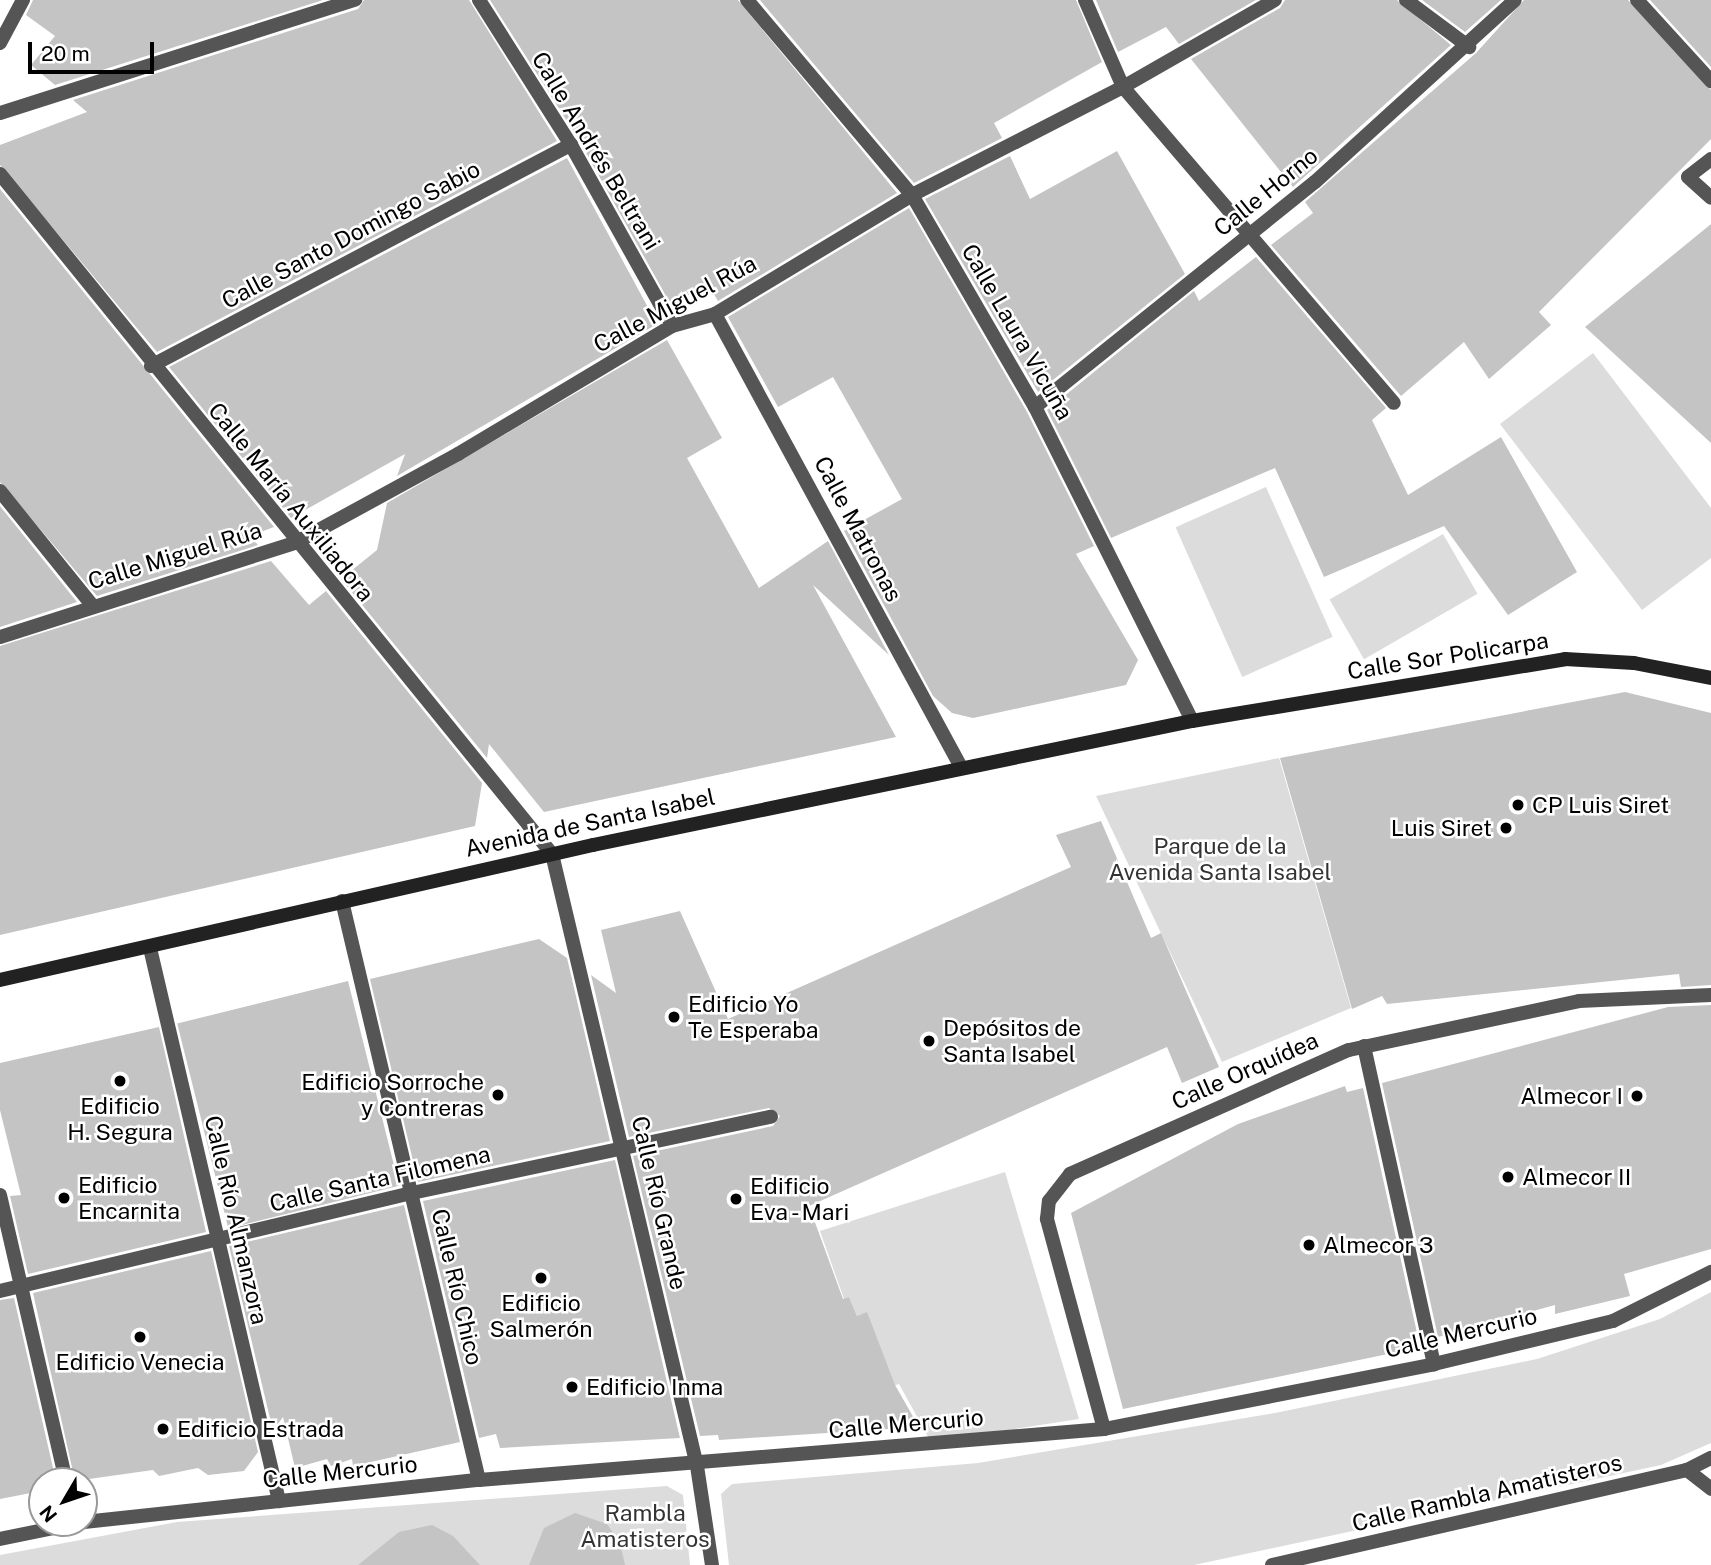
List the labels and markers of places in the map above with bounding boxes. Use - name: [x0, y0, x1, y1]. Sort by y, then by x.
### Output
- place label: CP Luis Siret: [1532, 791, 1669, 819]
- marker: CP Luis Siret: [1510, 797, 1526, 813]
- place label: Luis Siret: [1391, 814, 1492, 842]
- marker: Luis Siret: [1498, 820, 1514, 836]
- place label: Edificio Yo Te Esperaba: [688, 990, 819, 1044]
- marker: Edificio Yo Te Esperaba: [666, 1009, 682, 1025]
- place label: Depósitos de Santa Isabel: [943, 1014, 1081, 1068]
- marker: Depósitos de Santa Isabel: [921, 1033, 937, 1049]
- place label: Edificio Sorroche y Contreras: [301, 1068, 484, 1122]
- marker: Edificio H. Segura: [112, 1073, 128, 1089]
- place label: Almecor I: [1520, 1082, 1623, 1110]
- marker: Edificio Sorroche y Contreras: [490, 1087, 506, 1103]
- marker: Almecor I: [1629, 1088, 1645, 1104]
- place label: Edificio H. Segura: [67, 1092, 173, 1146]
- place label: Almecor II: [1522, 1163, 1631, 1191]
- marker: Almecor II: [1500, 1169, 1516, 1185]
- place label: Edificio Encarnita: [78, 1171, 180, 1225]
- place label: Edificio Eva - Mari: [750, 1172, 856, 1226]
- marker: Edificio Encarnita: [56, 1190, 72, 1206]
- marker: Edificio Eva - Mari: [728, 1191, 744, 1207]
- place label: Almecor 3: [1323, 1231, 1434, 1259]
- marker: Almecor 3: [1301, 1237, 1317, 1253]
- marker: Edificio Salmerón: [533, 1270, 549, 1286]
- place label: Edificio Salmerón: [490, 1289, 592, 1343]
- marker: Edificio Venecia: [132, 1329, 148, 1345]
- place label: Edificio Venecia: [55, 1348, 225, 1376]
- place label: Edificio Inma: [586, 1373, 723, 1401]
- marker: Edificio Inma: [564, 1379, 580, 1395]
- place label: Edificio Estrada: [177, 1415, 344, 1443]
- marker: Edificio Estrada: [155, 1421, 171, 1437]

